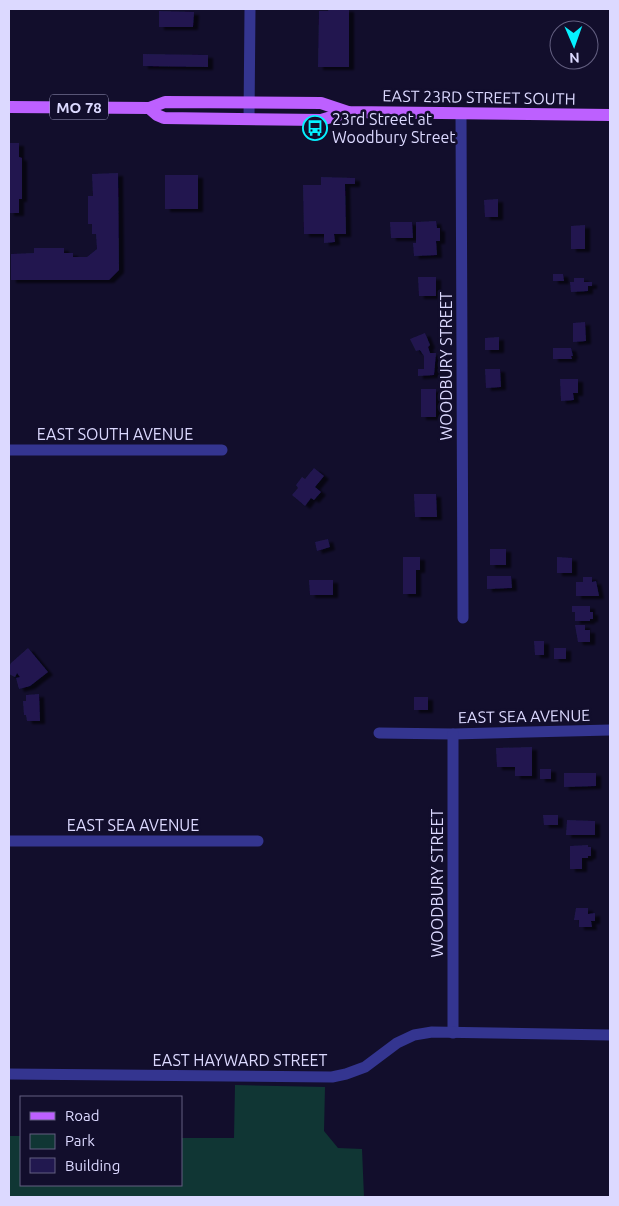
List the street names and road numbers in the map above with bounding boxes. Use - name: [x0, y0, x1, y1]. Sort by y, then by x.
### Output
- street label: EAST 23RD STREET SOUTH: [382, 86, 576, 108]
- road number: MO 78: [50, 94, 108, 120]
- street label: WOODBURY STREET: [437, 292, 455, 440]
- street label: EAST SOUTH AVENUE: [37, 425, 193, 443]
- street label: EAST SEA AVENUE: [458, 706, 590, 726]
- street label: WOODBURY STREET: [428, 809, 446, 957]
- street label: EAST SEA AVENUE: [67, 816, 199, 834]
- street label: EAST HAYWARD STREET: [153, 1051, 328, 1069]

